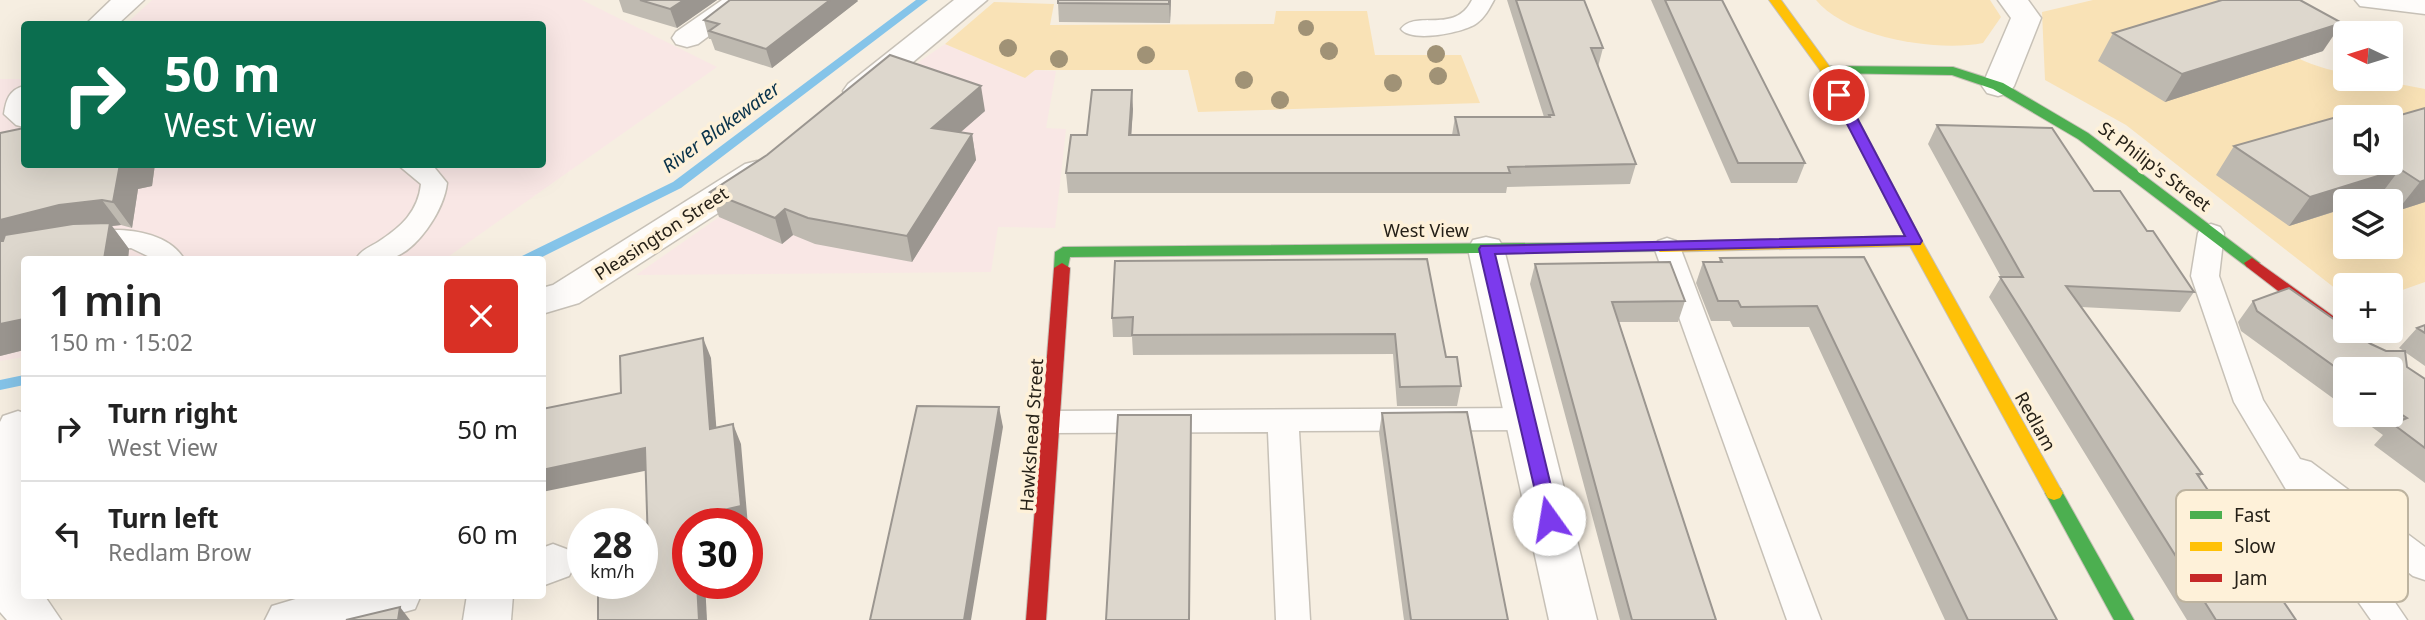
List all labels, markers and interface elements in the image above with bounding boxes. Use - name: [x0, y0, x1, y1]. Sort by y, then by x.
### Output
- north arrow: [2333, 21, 2403, 91]
- map controls: [2333, 21, 2403, 427]
- text: 50 m: [164, 40, 281, 106]
- icon: right: [49, 49, 140, 140]
- pin: [1809, 65, 1869, 125]
- water label: River Blakewater: [657, 75, 786, 179]
- icon: arrive: [1820, 76, 1858, 114]
- text: West View: [164, 103, 316, 146]
- button: sound: [2333, 105, 2403, 175]
- street label: St Philip's Street: [2094, 116, 2217, 216]
- street label: Pleasington Street: [590, 181, 733, 285]
- button: layers: [2333, 189, 2403, 259]
- street label: West View: [1383, 218, 1469, 242]
- text: 1 min: [49, 271, 163, 328]
- button: +: [2333, 273, 2403, 343]
- button: close: [444, 279, 518, 353]
- text: 150 m · 15:02: [49, 326, 193, 358]
- street label: Hawkshead Street: [1014, 357, 1048, 512]
- button: −: [2333, 357, 2403, 427]
- street label: Redlam: [2010, 387, 2062, 455]
- text: Turn right: [108, 395, 238, 431]
- icon: right: [49, 410, 87, 448]
- text: 50 m: [457, 411, 518, 447]
- text: West View: [108, 431, 218, 463]
- position arrow: [1512, 482, 1586, 556]
- legend: [2176, 490, 2408, 602]
- text: Turn left: [108, 500, 219, 536]
- text: Fast: [2234, 502, 2271, 528]
- speed limit sign: 30: [672, 508, 763, 599]
- icon: left: [49, 515, 87, 553]
- text: 60 m: [457, 516, 518, 552]
- text: 28: [592, 521, 633, 568]
- text: Slow: [2234, 533, 2275, 559]
- text: Redlam Brow: [108, 536, 251, 568]
- text: km/h: [590, 559, 635, 583]
- text: Jam: [2232, 565, 2268, 591]

